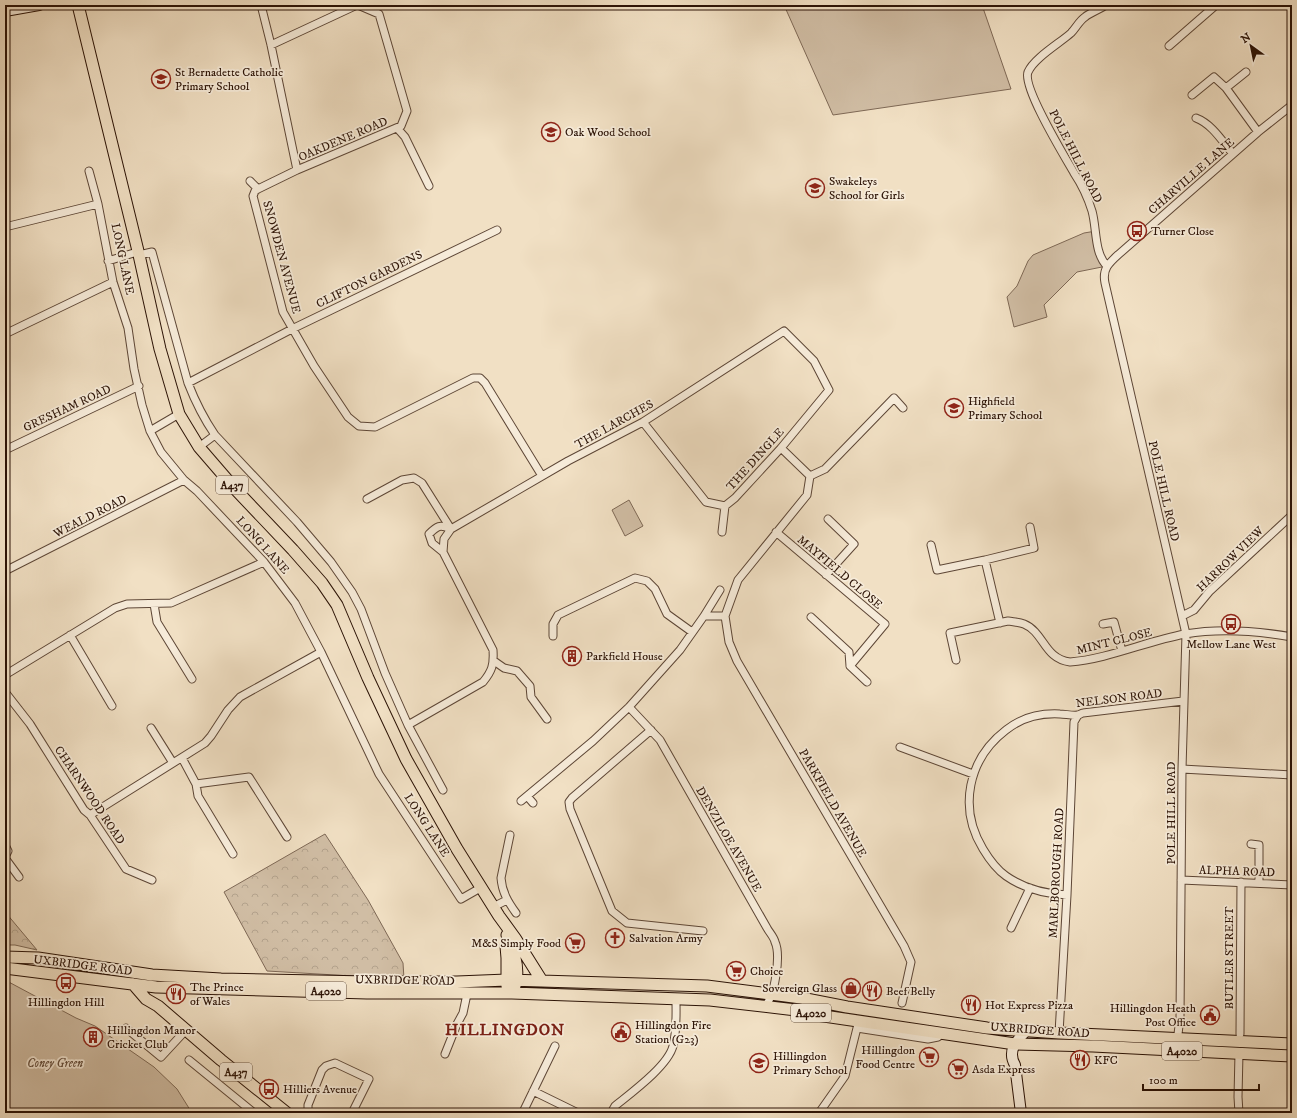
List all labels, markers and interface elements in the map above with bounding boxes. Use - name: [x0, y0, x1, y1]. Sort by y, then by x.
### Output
- north arrow: [1231, 26, 1271, 66]
- text: N: [1238, 30, 1254, 47]
- place label: St Bernadette Catholic Primary School: [175, 65, 283, 94]
- school or university icon: St Bernadette Catholic Primary School: [150, 68, 172, 90]
- street label: POLE HILL ROAD: [1046, 107, 1106, 205]
- street label: OAKDENE ROAD: [296, 114, 390, 165]
- school or university icon: Oak Wood School: [540, 121, 562, 143]
- place label: Oak Wood School: [565, 125, 651, 140]
- street label: CHARVILLE LANE: [1145, 135, 1238, 218]
- place label: Swakeleys School for Girls: [829, 174, 905, 203]
- school or university icon: Swakeleys School for Girls: [804, 177, 826, 199]
- street label: SNOWDEN AVENUE: [259, 199, 304, 316]
- bus stop icon: Turner Close: [1126, 220, 1148, 242]
- street label: LONG LANE: [108, 222, 137, 297]
- place label: Turner Close: [1151, 224, 1214, 239]
- street label: CLIFTON GARDENS: [314, 247, 425, 312]
- street label: GRESHAM ROAD: [21, 381, 114, 435]
- place label: Highfield Primary School: [968, 394, 1043, 423]
- street label: THE LARCHES: [572, 397, 656, 452]
- school or university icon: Highfield Primary School: [943, 397, 965, 419]
- street label: THE DINGLE: [723, 425, 788, 494]
- street label: POLE HILL ROAD: [1145, 439, 1182, 543]
- road number: A437: [216, 476, 248, 494]
- street label: WEALD ROAD: [50, 492, 129, 542]
- street label: LONG LANE: [233, 513, 293, 578]
- street label: HARROW VIEW: [1194, 523, 1268, 595]
- street label: MAYFIELD CLOSE: [794, 532, 886, 613]
- bus stop icon: Mellow Lane West: [1220, 613, 1242, 635]
- street label: MINT CLOSE: [1075, 625, 1154, 658]
- place label: Mellow Lane West: [1186, 637, 1276, 652]
- building icon: Parkfield House: [561, 645, 583, 667]
- place label: Parkfield House: [586, 649, 663, 664]
- street label: NELSON ROAD: [1075, 686, 1163, 711]
- street label: CHARNWOOD ROAD: [51, 743, 128, 847]
- street label: PARKFIELD AVENUE: [795, 746, 870, 861]
- street label: POLE HILL ROAD: [1164, 762, 1179, 864]
- street label: DENZILOE AVENUE: [692, 784, 765, 895]
- street label: LONG LANE: [401, 791, 453, 860]
- street label: MARLBOROUGH ROAD: [1046, 807, 1067, 939]
- street label: ALPHA ROAD: [1199, 863, 1275, 880]
- street label: BUTLER STREET: [1222, 906, 1237, 1010]
- church icon: Salvation Army: [604, 927, 626, 949]
- place label: Salvation Army: [629, 931, 703, 946]
- supermarket icon: M&S Simply Food: [564, 932, 586, 954]
- place label: M&S Simply Food: [471, 936, 561, 951]
- street label: UXBRIDGE ROAD: [33, 952, 133, 979]
- supermarket icon: Choice: [725, 960, 747, 982]
- place label: Choice: [750, 964, 783, 979]
- bus stop icon: Hillingdon Hill: [55, 972, 77, 994]
- street label: UXBRIDGE ROAD: [355, 972, 455, 989]
- shop icon: Sovereign Glass: [840, 977, 862, 999]
- place label: The Prince of Wales: [190, 980, 244, 1009]
- restaurant icon: Beef Belly: [861, 980, 883, 1002]
- place label: Sovereign Glass: [762, 981, 837, 996]
- road number: A4020: [306, 982, 346, 1000]
- restaurant icon: The Prince of Wales: [165, 983, 187, 1005]
- place label: Beef Belly: [886, 984, 936, 999]
- restaurant icon: Hot Express Pizza: [960, 994, 982, 1016]
- place label: Hillingdon Hill: [28, 995, 105, 1010]
- place label: Hot Express Pizza: [985, 998, 1074, 1013]
- place label: Hillingdon Heath Post Office: [1110, 1001, 1197, 1030]
- road number: A4020: [791, 1004, 831, 1022]
- public building icon: Hillingdon Heath Post Office: [1199, 1004, 1221, 1026]
- place label: Hillingdon Fire Station (G23): [635, 1018, 711, 1047]
- district label: HILLINGDON: [445, 1020, 565, 1040]
- street label: UXBRIDGE ROAD: [990, 1020, 1090, 1041]
- public building icon: Hillingdon Fire Station (G23): [610, 1021, 632, 1043]
- place label: Hillingdon Manor Cricket Club: [107, 1023, 196, 1052]
- building icon: Hillingdon Manor Cricket Club: [82, 1026, 104, 1048]
- road number: A4020: [1162, 1042, 1202, 1060]
- place label: Hillingdon Food Centre: [855, 1043, 916, 1072]
- supermarket icon: Hillingdon Food Centre: [918, 1046, 940, 1068]
- place label: Hillingdon Primary School: [773, 1049, 848, 1078]
- restaurant icon: KFC: [1069, 1049, 1091, 1071]
- school or university icon: Hillingdon Primary School: [748, 1052, 770, 1074]
- place label: KFC: [1094, 1053, 1118, 1068]
- park label: Coney Green: [27, 1056, 83, 1071]
- supermarket icon: Asda Express: [947, 1058, 969, 1080]
- place label: Asda Express: [972, 1062, 1035, 1077]
- road number: A437: [220, 1063, 252, 1081]
- scale bar: [1143, 1066, 1259, 1092]
- text: 100 m: [1149, 1073, 1178, 1088]
- bus stop icon: Hilliers Avenue: [258, 1078, 280, 1100]
- place label: Hilliers Avenue: [283, 1082, 357, 1097]

